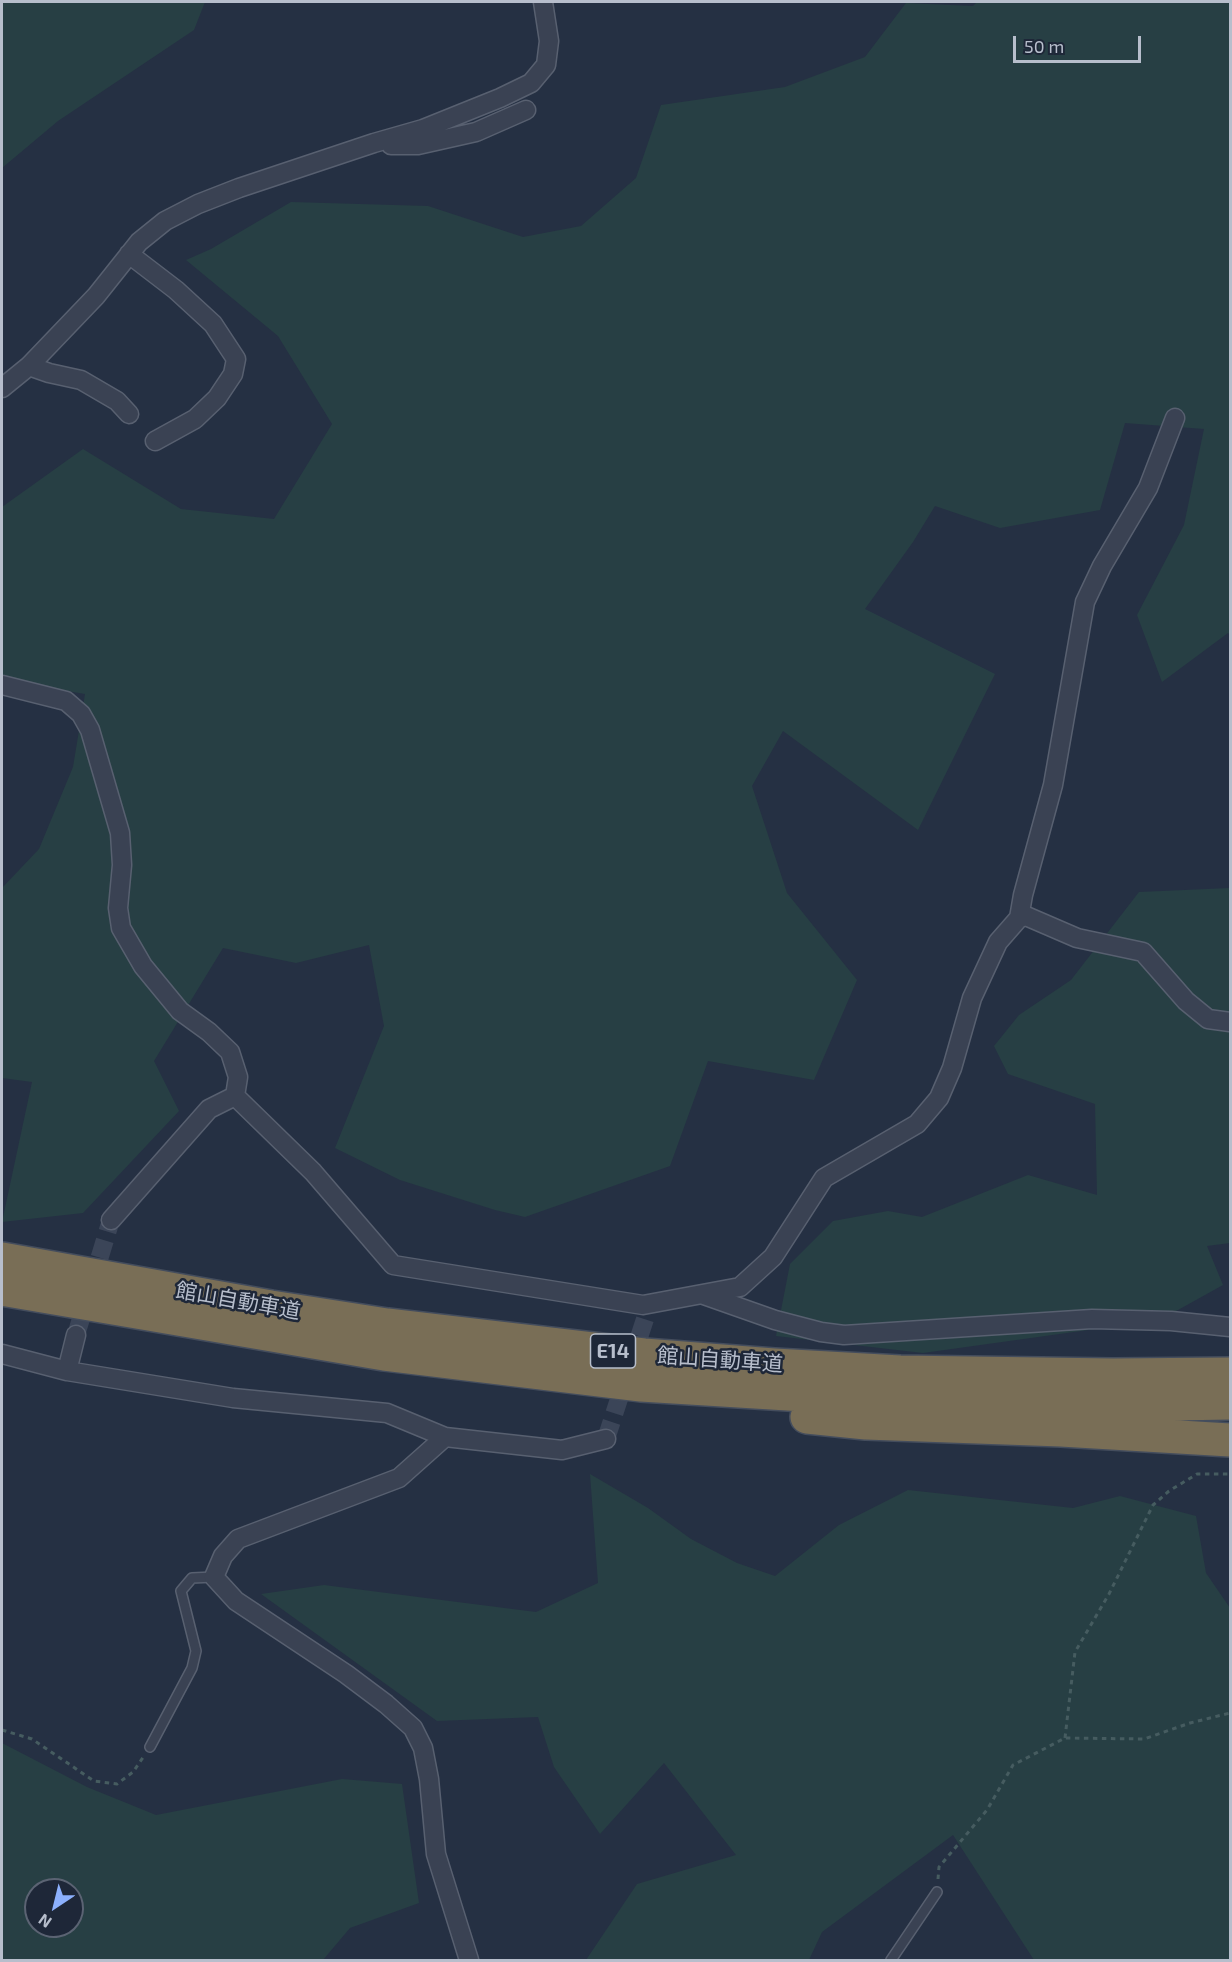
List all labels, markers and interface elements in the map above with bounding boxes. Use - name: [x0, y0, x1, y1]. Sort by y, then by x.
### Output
- scale bar: [1016, 24, 1144, 62]
- text: 50 m: [1024, 35, 1064, 57]
- street label: 館山自動車道: [174, 1278, 302, 1324]
- road number: E14: [590, 1334, 636, 1368]
- street label: 館山自動車道: [656, 1343, 784, 1377]
- north arrow: [24, 1878, 84, 1938]
- text: N: [34, 1910, 55, 1933]

